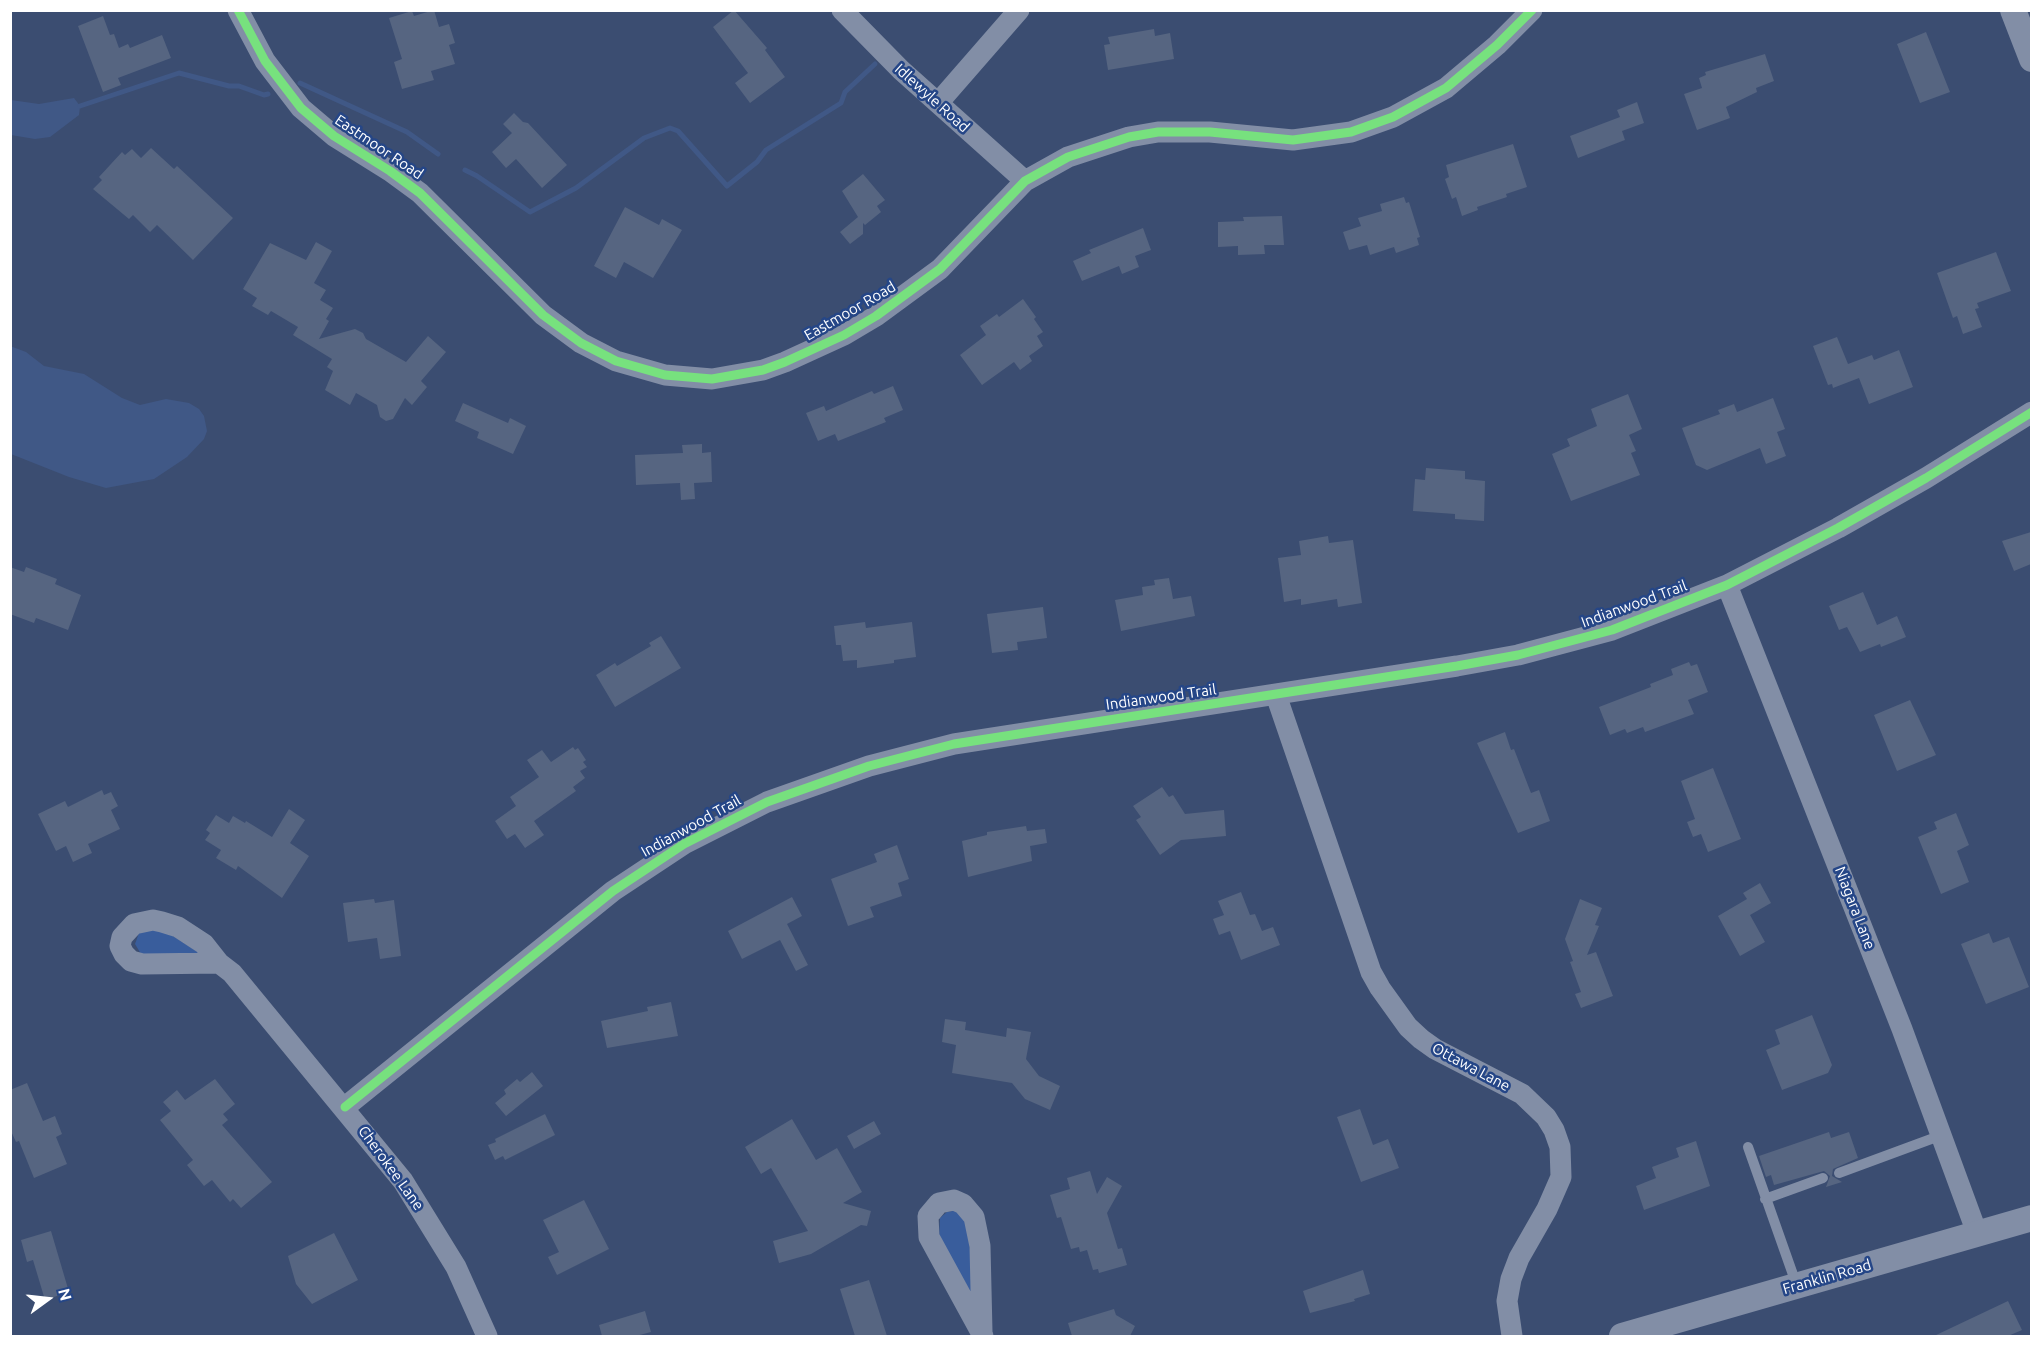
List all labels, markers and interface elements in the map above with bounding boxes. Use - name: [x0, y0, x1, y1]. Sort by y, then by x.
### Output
- street label: Idlewyle Road: [891, 60, 973, 136]
- street label: Eastmoor Road: [331, 111, 427, 183]
- street label: Eastmoor Road: [801, 278, 899, 344]
- street label: Indianwood Trail: [1579, 577, 1689, 631]
- street label: Indianwood Trail: [1105, 680, 1217, 714]
- street label: Indianwood Trail: [638, 791, 744, 861]
- street label: Niagara Lane: [1831, 864, 1879, 952]
- street label: Ottawa Lane: [1429, 1039, 1513, 1095]
- street label: Cherokee Lane: [354, 1122, 428, 1214]
- street label: Franklin Road: [1781, 1256, 1873, 1298]
- north arrow: [18, 1269, 78, 1329]
- text: N: [55, 1286, 76, 1302]

